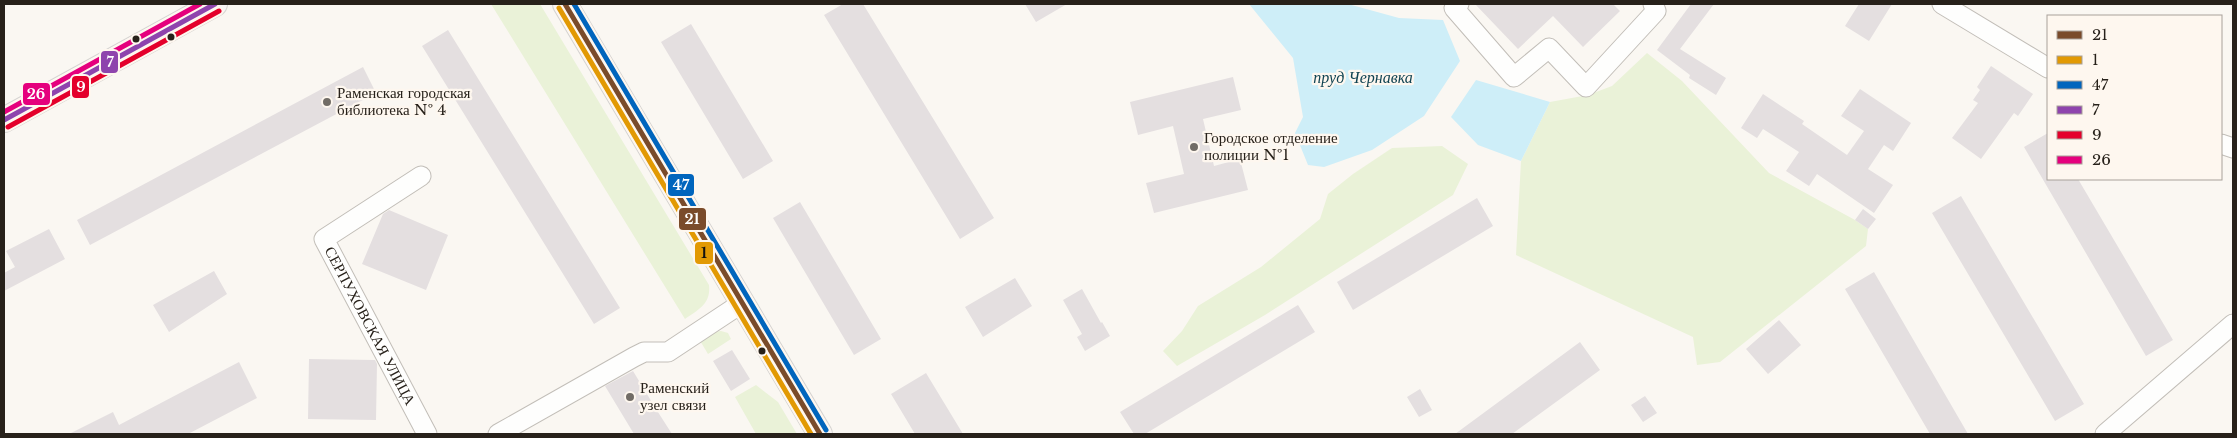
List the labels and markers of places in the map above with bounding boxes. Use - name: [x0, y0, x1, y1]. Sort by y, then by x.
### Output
- unlabelled marker: [166, 32, 176, 42]
- unlabelled marker: [131, 34, 141, 44]
- place label: Раменская городская библиотека № 4: [337, 83, 471, 119]
- marker: Раменская городская библиотека № 4: [321, 96, 333, 108]
- place label: Городское отделение полиции №1: [1204, 128, 1338, 164]
- marker: Городское отделение полиции №1: [1188, 141, 1200, 153]
- unlabelled marker: [757, 346, 767, 356]
- place label: Раменский узел связи: [640, 378, 709, 414]
- marker: Раменский узел связи: [624, 391, 636, 403]

